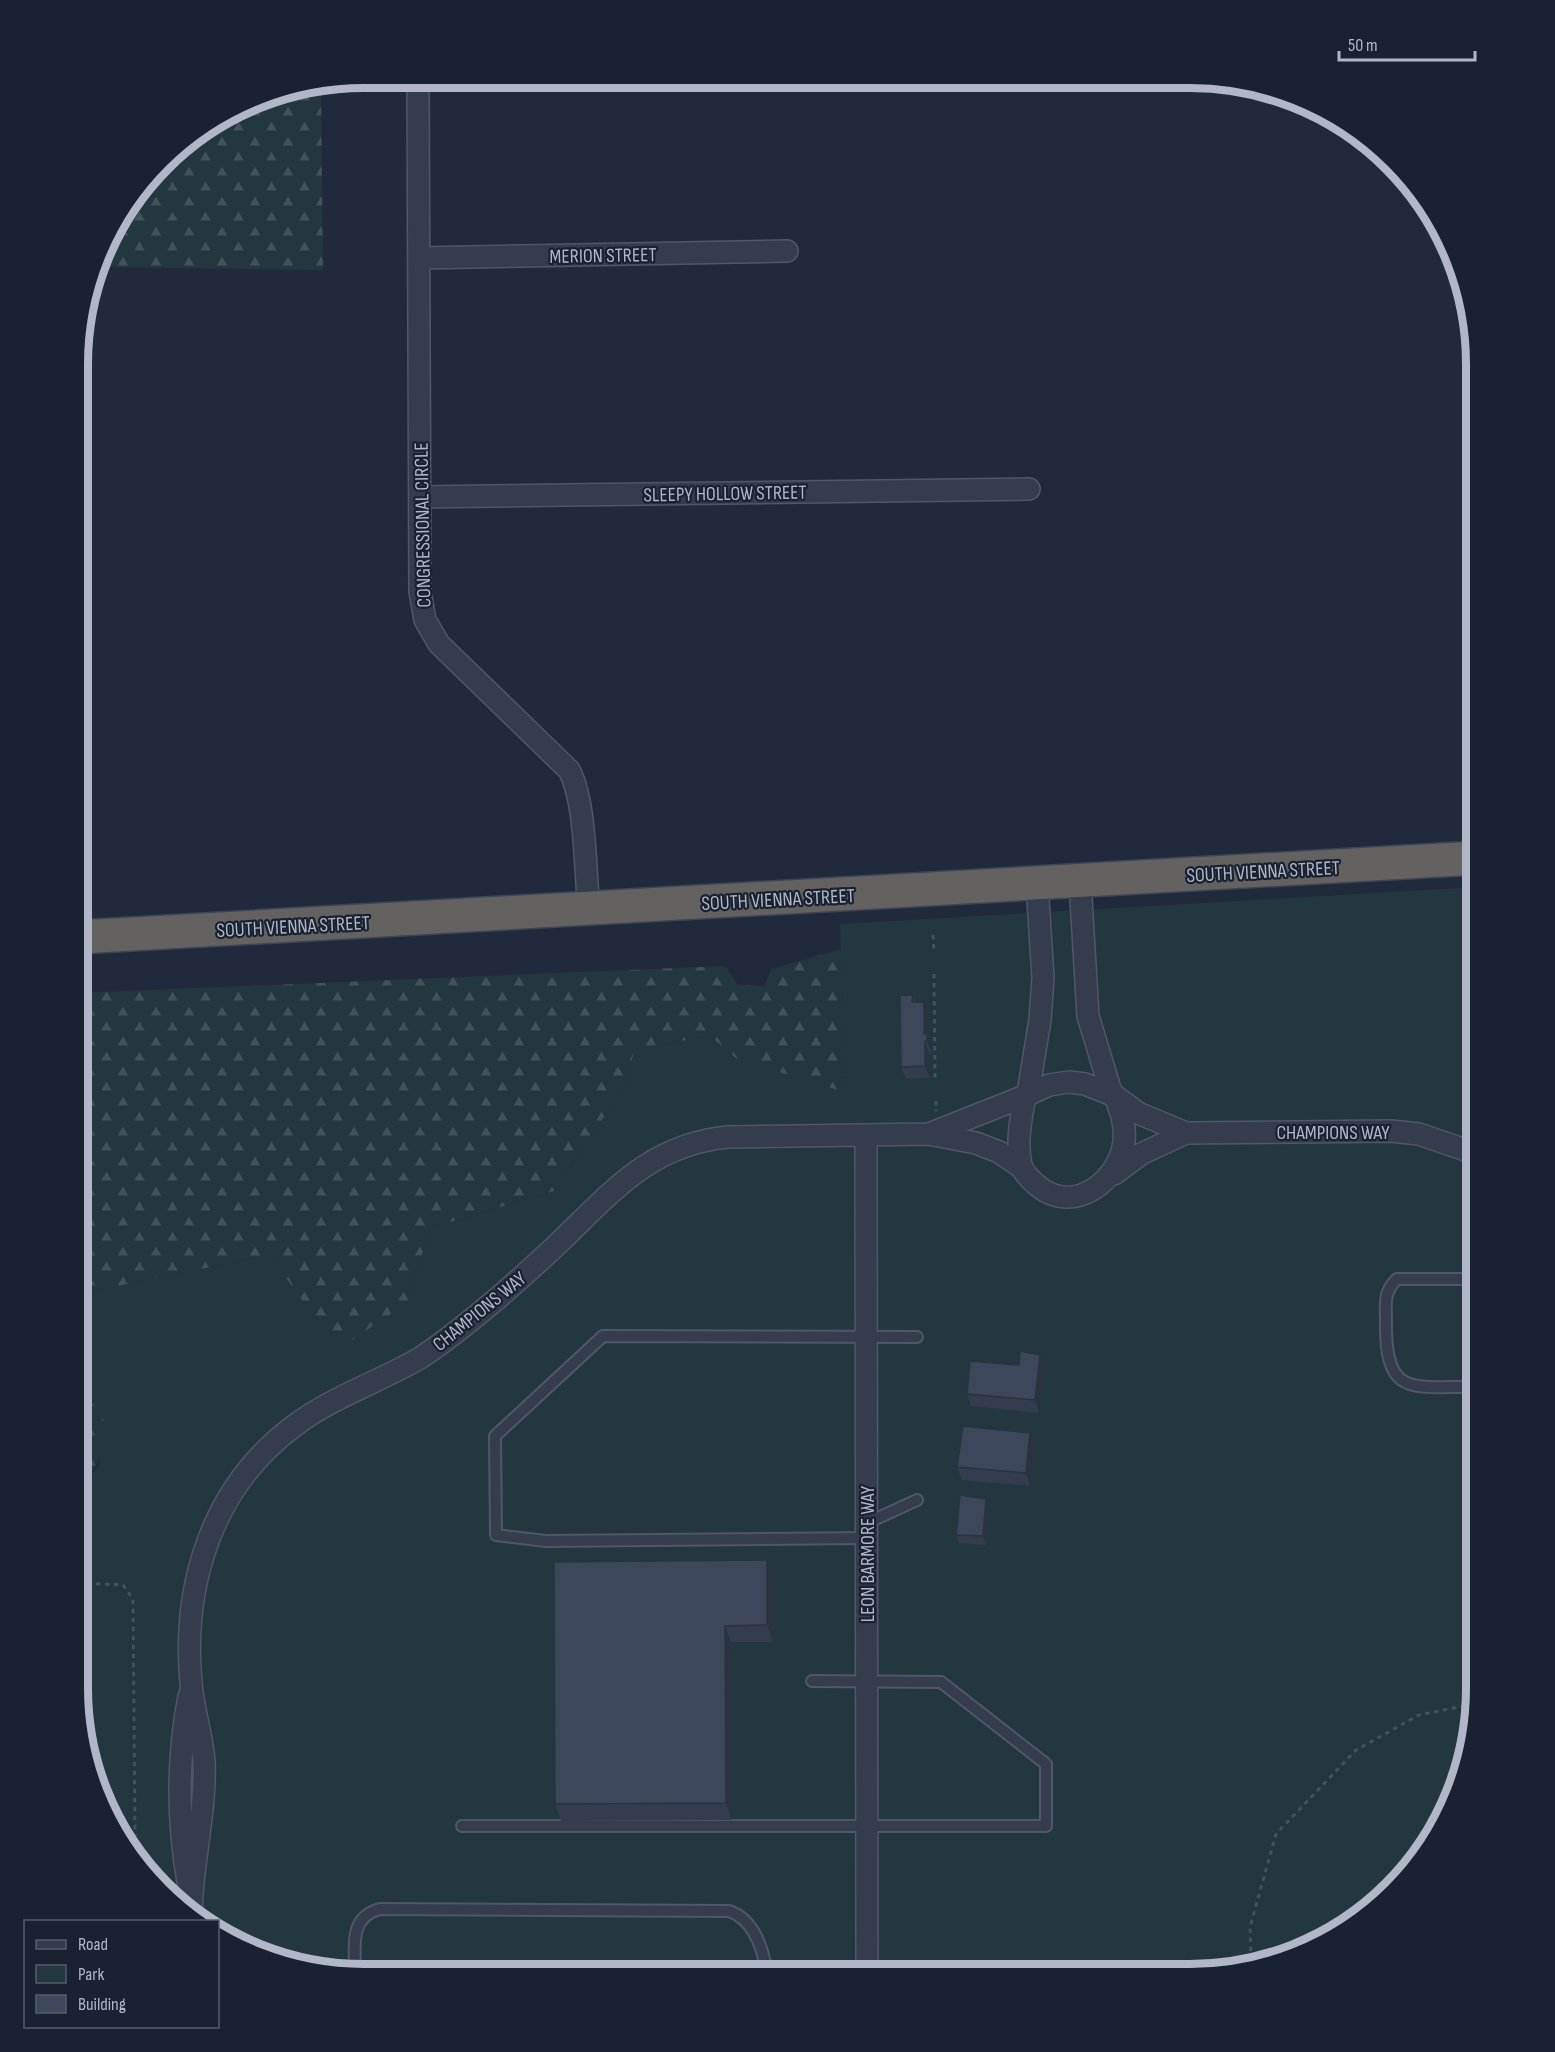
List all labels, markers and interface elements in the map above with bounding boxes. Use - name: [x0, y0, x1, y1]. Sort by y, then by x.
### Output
- scale bar: [1339, 24, 1476, 62]
- text: 50 m: [1348, 35, 1378, 56]
- street label: MERION STREET: [549, 243, 657, 269]
- street label: CONGRESSIONAL CIRCLE: [410, 442, 436, 608]
- street label: SLEEPY HOLLOW STREET: [643, 481, 807, 507]
- street label: SOUTH VIENNA STREET: [1186, 856, 1340, 888]
- street label: SOUTH VIENNA STREET: [701, 884, 855, 916]
- street label: SOUTH VIENNA STREET: [216, 911, 370, 943]
- street label: CHAMPIONS WAY: [1276, 1121, 1390, 1145]
- street label: CHAMPIONS WAY: [428, 1266, 532, 1357]
- street label: LEON BARMORE WAY: [856, 1485, 880, 1622]
- legend: [24, 1920, 219, 2028]
- text: Road: [78, 1934, 108, 1955]
- text: Park: [78, 1964, 104, 1985]
- text: Building: [78, 1994, 126, 2015]

